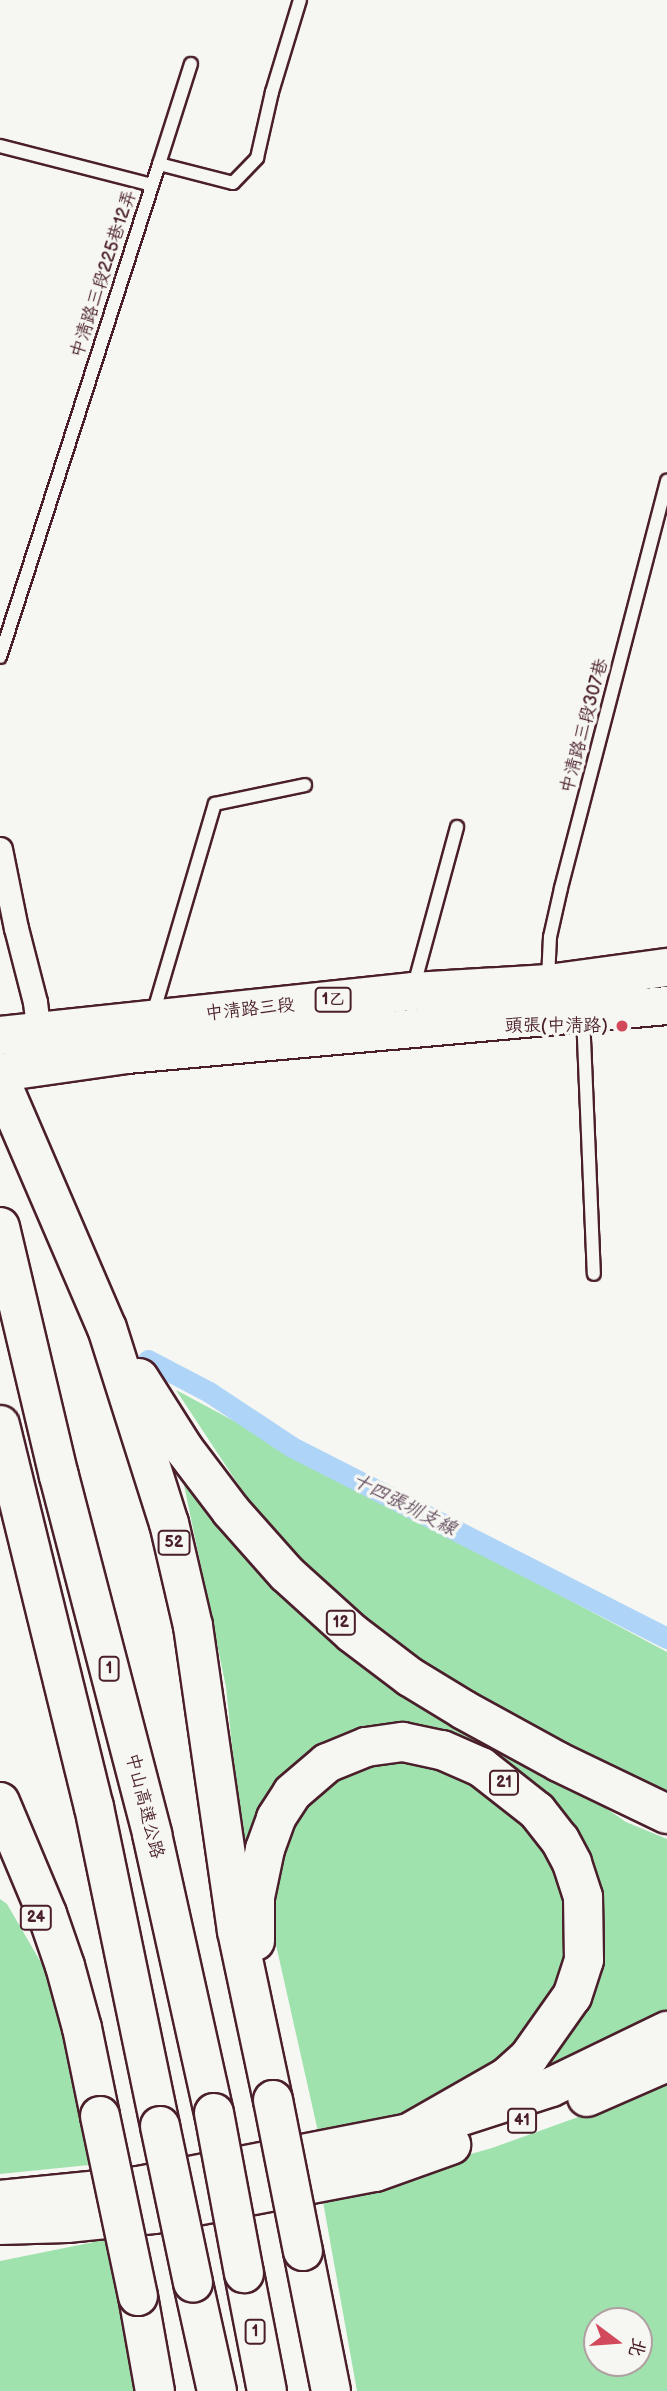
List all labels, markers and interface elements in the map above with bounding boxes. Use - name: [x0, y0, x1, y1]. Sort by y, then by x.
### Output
- street label: 中清路三段225巷12弄: [67, 187, 141, 361]
- street label: 中清路三段307巷: [557, 656, 613, 796]
- road number: 1乙: [314, 988, 352, 1012]
- street label: 中清路三段: [204, 995, 296, 1025]
- place label: 頭張(中清路): [505, 1015, 608, 1037]
- marker: 頭張(中清路): [614, 1018, 630, 1034]
- water label: 十四張圳支線: [348, 1469, 460, 1541]
- road number: 52: [156, 1530, 192, 1555]
- road number: 12: [325, 1610, 357, 1636]
- road number: 1: [98, 1656, 119, 1681]
- street label: 中山高速公路: [120, 1751, 168, 1861]
- road number: 21: [488, 1770, 520, 1796]
- road number: 24: [19, 1906, 54, 1930]
- road number: 41: [506, 2108, 538, 2134]
- north arrow: [583, 2307, 653, 2377]
- road number: 1: [244, 2320, 266, 2344]
- text: 北: [623, 2335, 650, 2360]

